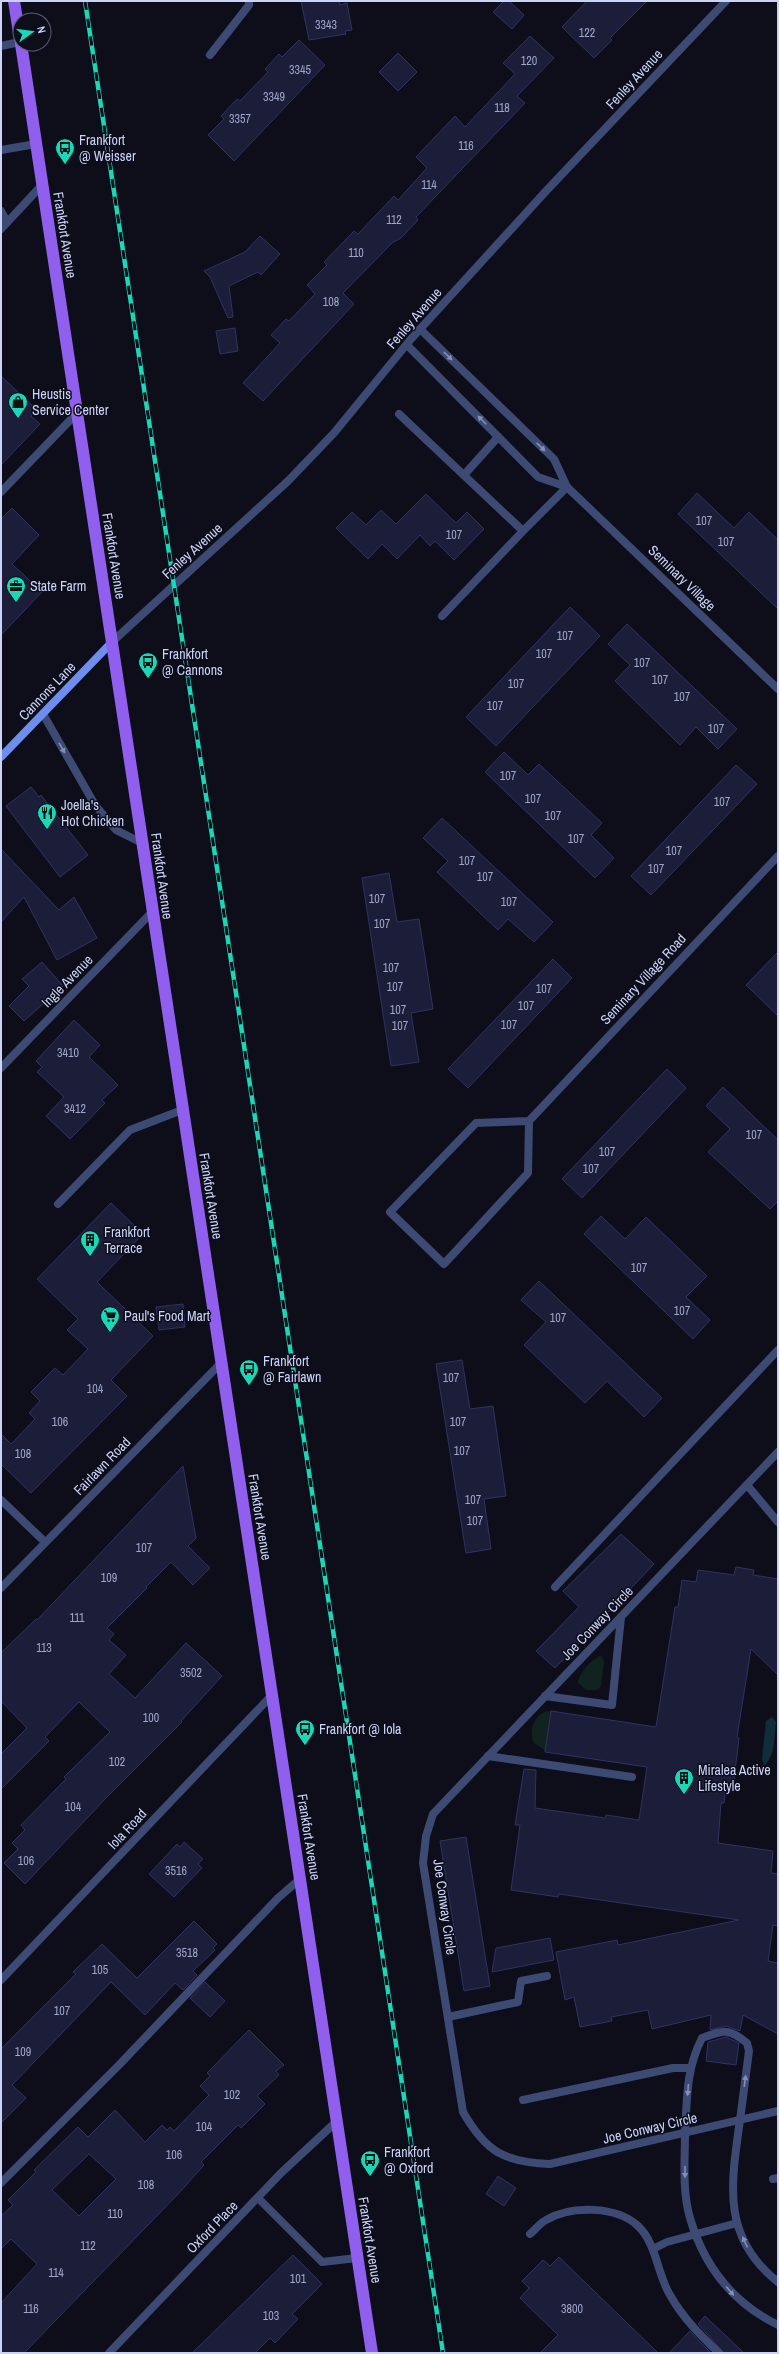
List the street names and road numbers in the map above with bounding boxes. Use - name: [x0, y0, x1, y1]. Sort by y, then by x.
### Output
- street label: Fenley Avenue: [602, 45, 666, 113]
- street label: Frankfort Avenue: [49, 191, 81, 279]
- street label: Fenley Avenue: [383, 284, 445, 352]
- street label: Frankfort Avenue: [98, 512, 130, 600]
- street label: Fenley Avenue: [158, 519, 226, 583]
- street label: Seminary Village: [644, 541, 720, 615]
- street label: Cannons Lane: [15, 658, 79, 724]
- street label: Frankfort Avenue: [147, 832, 177, 920]
- street label: Seminary Village Road: [596, 930, 690, 1028]
- street label: Ingle Avenue: [38, 951, 96, 1011]
- street label: Frankfort Avenue: [195, 1152, 227, 1240]
- street label: Fairlawn Road: [70, 1433, 134, 1499]
- street label: Frankfort Avenue: [244, 1473, 276, 1561]
- street label: Joe Conway Circle: [557, 1582, 637, 1664]
- street label: Frankfort Avenue: [293, 1793, 325, 1881]
- street label: Iola Road: [104, 1805, 150, 1853]
- street label: Joe Conway Circle: [429, 1858, 461, 1956]
- street label: Joe Conway Circle: [601, 2108, 699, 2148]
- street label: Frankfort Avenue: [354, 2196, 386, 2284]
- street label: Oxford Place: [182, 2197, 242, 2257]

